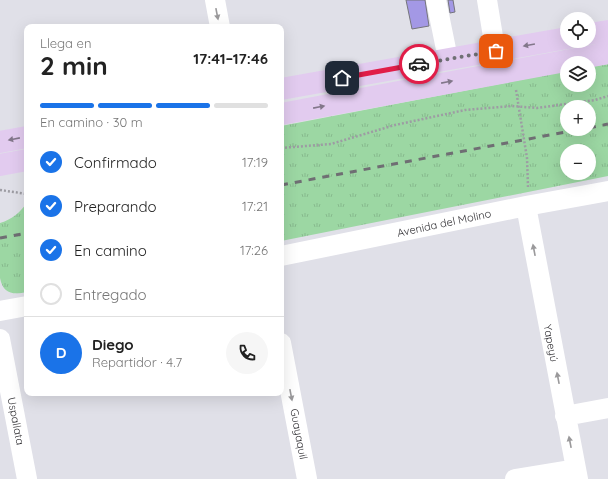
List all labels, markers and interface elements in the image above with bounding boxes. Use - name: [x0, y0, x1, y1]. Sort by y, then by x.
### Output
- one-way arrow: [215, 7, 221, 20]
- map controls: [560, 12, 596, 180]
- button: locate: [560, 12, 596, 48]
- pin: [479, 34, 513, 68]
- text: Llega en: [40, 35, 91, 51]
- icon: bag: [485, 40, 507, 62]
- one-way arrow: [522, 42, 535, 48]
- courier: [399, 44, 439, 84]
- text: 2 min: [40, 49, 108, 82]
- text: 17:41–17:46: [193, 49, 268, 68]
- icon: car: [408, 53, 430, 75]
- button: layers: [560, 56, 596, 92]
- pin: [325, 61, 359, 95]
- icon: home: [331, 67, 353, 89]
- one-way arrow: [441, 79, 453, 85]
- button: +: [560, 100, 596, 136]
- one-way arrow: [313, 103, 325, 109]
- text: En camino · 30 m: [40, 114, 143, 130]
- one-way arrow: [7, 137, 20, 143]
- button: −: [560, 144, 596, 180]
- icon: check: [40, 151, 62, 173]
- text: Confirmado: [74, 153, 157, 172]
- text: 17:19: [242, 154, 268, 170]
- icon: check: [40, 195, 62, 217]
- text: Preparando: [74, 197, 157, 216]
- text: 17:21: [242, 198, 268, 214]
- street label: Avenida del Molino: [396, 206, 493, 240]
- icon: check: [40, 239, 62, 261]
- text: En camino: [74, 241, 147, 260]
- text: 17:26: [240, 242, 268, 258]
- one-way arrow: [531, 244, 537, 256]
- text: Entregado: [74, 285, 147, 304]
- street label: Yapeyú: [541, 323, 561, 363]
- button: phone: [226, 332, 268, 374]
- text: Diego: [92, 335, 134, 354]
- text: D: [56, 343, 66, 362]
- text: Repartidor · 4.7: [92, 354, 182, 370]
- one-way arrow: [555, 372, 561, 384]
- one-way arrow: [288, 389, 294, 401]
- street label: Uspallata: [5, 396, 27, 446]
- street label: Guayaquil: [287, 407, 311, 461]
- one-way arrow: [567, 436, 573, 449]

